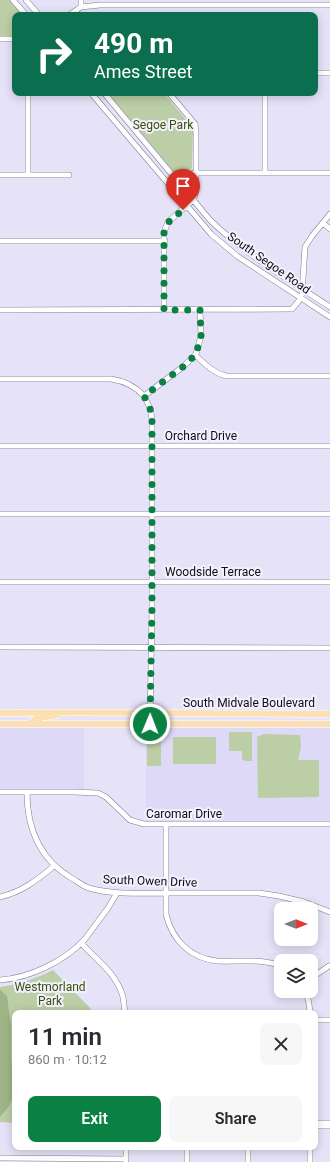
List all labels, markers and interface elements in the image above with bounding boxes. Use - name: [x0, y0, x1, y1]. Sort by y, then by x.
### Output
- text: 490 m: [94, 27, 173, 60]
- icon: right: [28, 28, 80, 80]
- text: Ames Street: [94, 61, 192, 82]
- park label: Segoe Park: [133, 118, 194, 132]
- pin: [166, 169, 200, 210]
- icon: arrive: [172, 175, 194, 197]
- street label: South Segoe Road: [225, 229, 313, 297]
- street label: Orchard Drive: [165, 429, 237, 443]
- street label: Woodside Terrace: [165, 565, 261, 579]
- street label: South Midvale Boulevard: [183, 696, 315, 710]
- position arrow: [129, 703, 171, 745]
- street label: Caromar Drive: [146, 807, 222, 821]
- street label: South Owen Drive: [103, 872, 197, 890]
- north arrow: [274, 902, 318, 946]
- map controls: [274, 902, 318, 998]
- button: layers: [274, 954, 318, 998]
- park label: Westmorland Park: [14, 980, 86, 1008]
- text: 11 min: [28, 1023, 102, 1051]
- button: close: [260, 1023, 302, 1065]
- text: 860 m · 10:12: [28, 1052, 107, 1067]
- button: Exit: [28, 1096, 161, 1142]
- button: Share: [169, 1096, 302, 1142]

